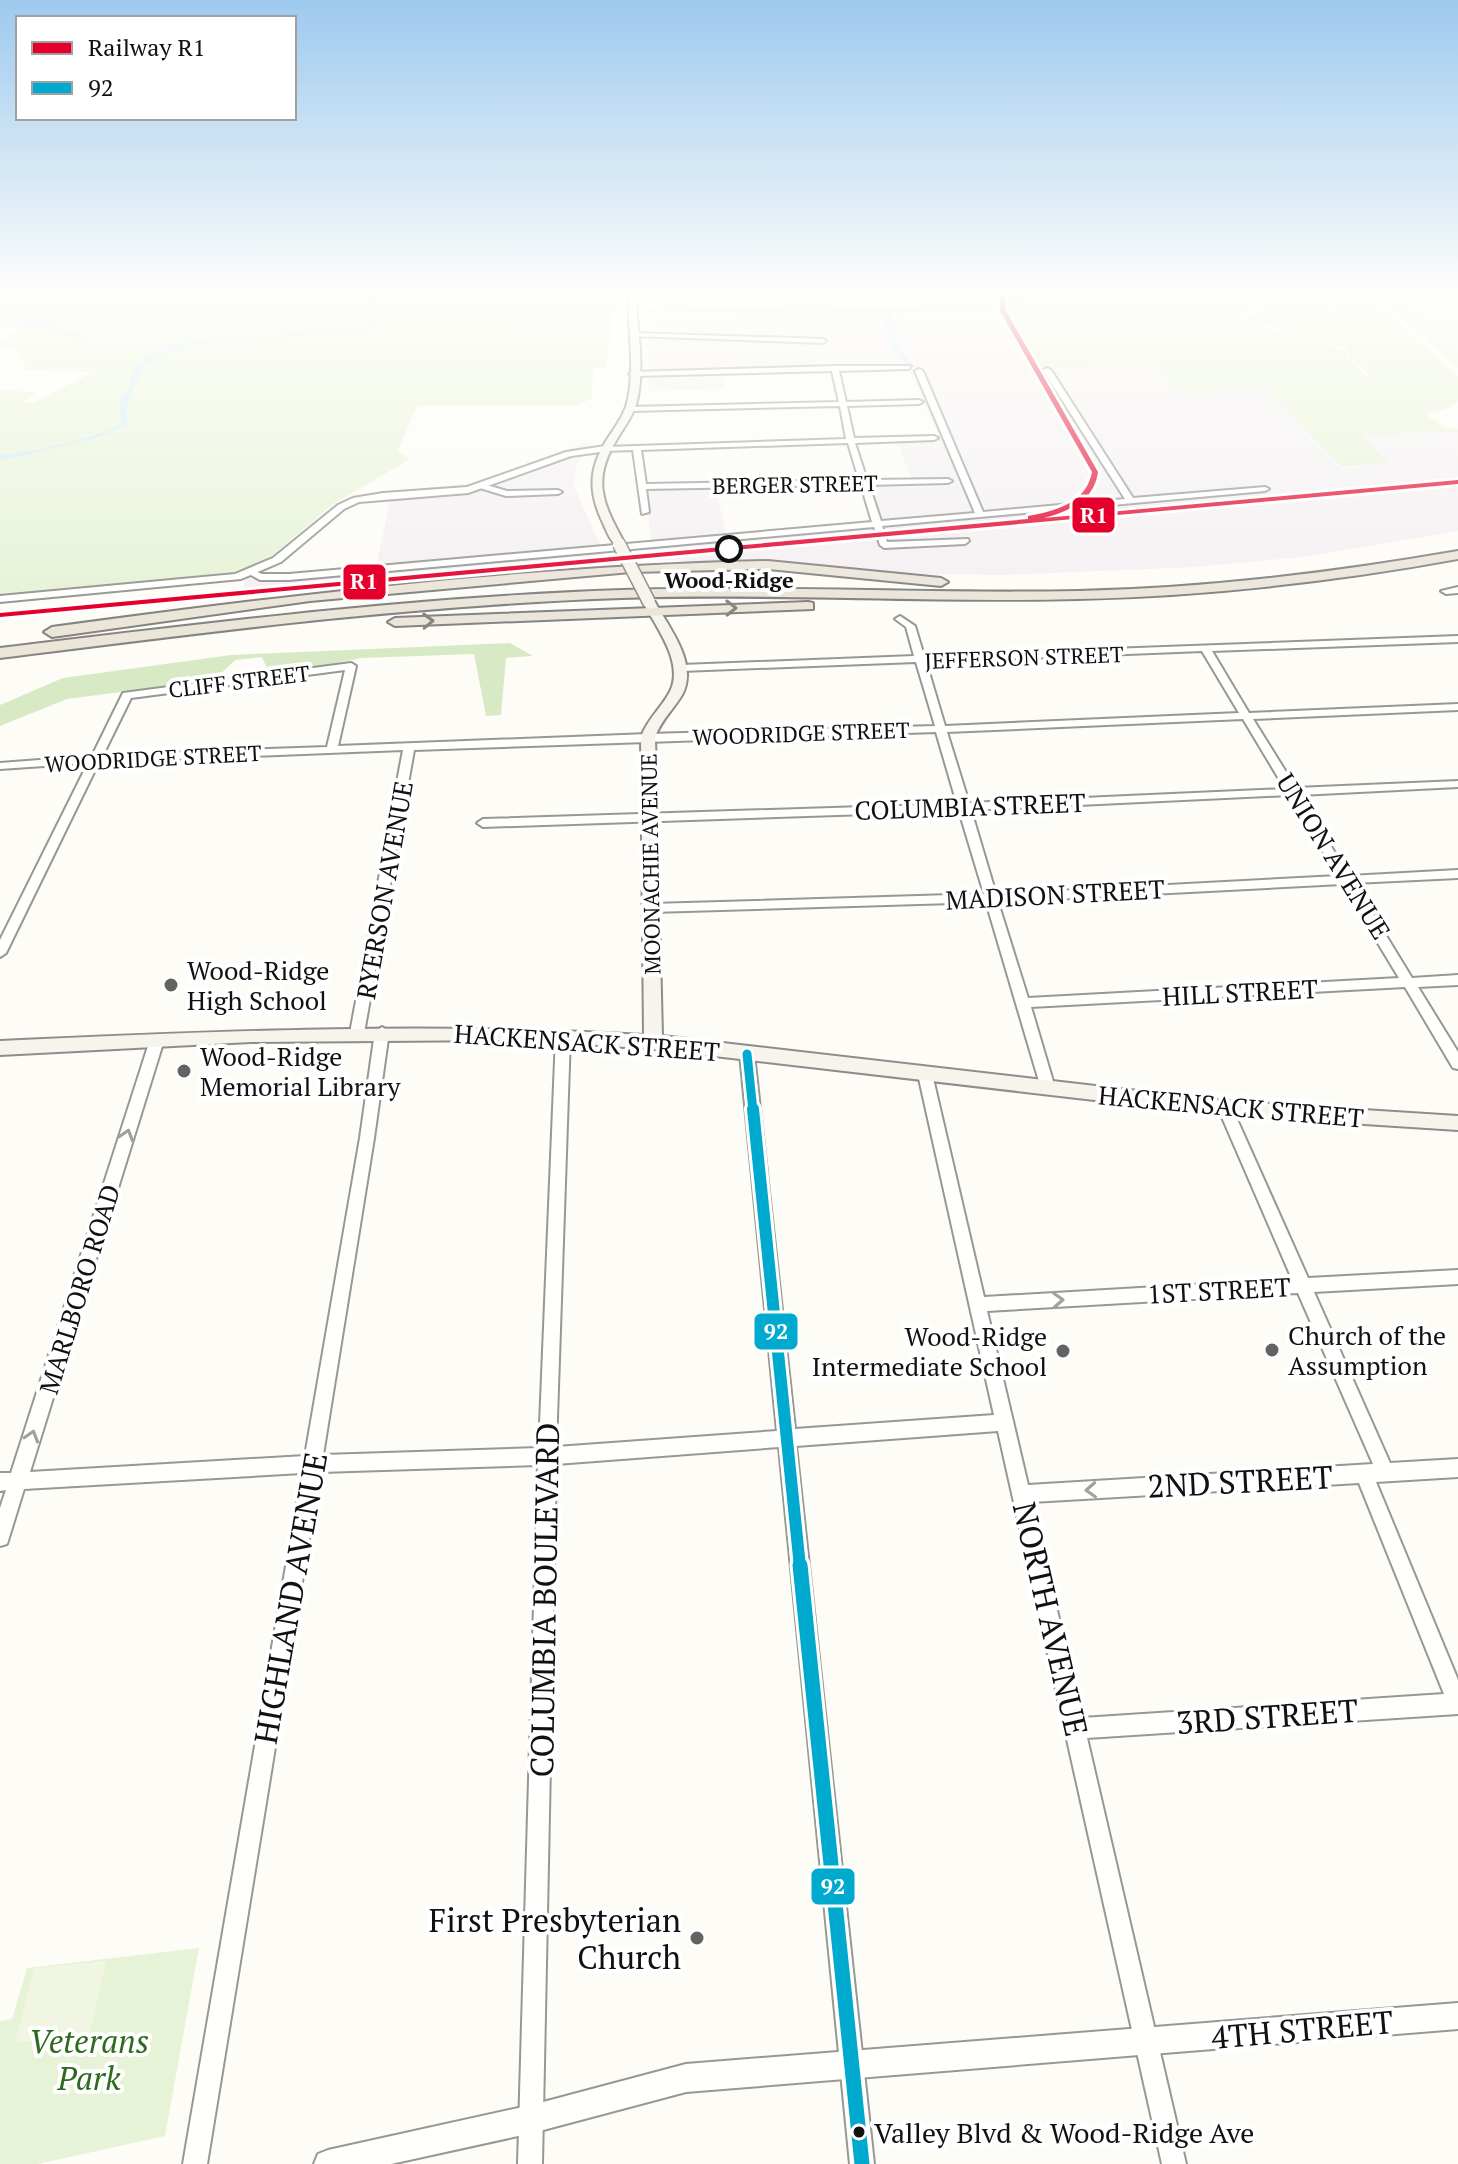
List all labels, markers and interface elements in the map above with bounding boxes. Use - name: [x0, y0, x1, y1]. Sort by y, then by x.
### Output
- legend: [16, 16, 296, 120]
- text: Railway R1: [88, 31, 205, 63]
- text: 92: [88, 71, 114, 103]
- street label: BERGER STREET: [712, 468, 878, 500]
- line badge: R1: [1071, 496, 1116, 534]
- text: R1: [1080, 500, 1108, 529]
- marker: Wood-Ridge: [716, 536, 742, 562]
- line badge: R1: [342, 563, 387, 601]
- place label: Wood-Ridge: [664, 565, 794, 594]
- text: R1: [350, 566, 378, 595]
- one-way arrow: [725, 600, 738, 617]
- one-way arrow: [422, 613, 435, 630]
- street label: JEFFERSON STREET: [924, 639, 1124, 675]
- street label: CLIFF STREET: [167, 658, 312, 704]
- street label: WOODRIDGE STREET: [692, 715, 910, 751]
- street label: WOODRIDGE STREET: [44, 738, 263, 778]
- street label: MOONACHIE AVENUE: [634, 753, 666, 975]
- street label: UNION AVENUE: [1269, 767, 1399, 945]
- street label: RYERSON AVENUE: [348, 778, 420, 1002]
- street label: COLUMBIA STREET: [854, 785, 1086, 827]
- street label: MADISON STREET: [945, 871, 1165, 917]
- place label: Wood-Ridge High School: [187, 953, 329, 1017]
- street label: HILL STREET: [1161, 971, 1319, 1013]
- marker: Wood-Ridge High School: [162, 976, 180, 994]
- street label: HACKENSACK STREET: [453, 1016, 721, 1068]
- place label: Wood-Ridge Memorial Library: [200, 1039, 401, 1103]
- marker: Wood-Ridge Memorial Library: [175, 1062, 193, 1080]
- street label: HACKENSACK STREET: [1097, 1077, 1365, 1135]
- one-way arrow: [118, 1129, 134, 1142]
- street label: MARLBORO ROAD: [31, 1180, 127, 1398]
- street label: 1ST STREET: [1147, 1269, 1291, 1311]
- one-way arrow: [1052, 1292, 1065, 1309]
- line badge: 92: [753, 1312, 799, 1351]
- text: 92: [764, 1316, 788, 1345]
- place label: Church of the Assumption: [1288, 1318, 1446, 1382]
- place label: Wood-Ridge Intermediate School: [812, 1319, 1047, 1383]
- marker: Church of the Assumption: [1263, 1341, 1281, 1359]
- marker: Wood-Ridge Intermediate School: [1054, 1342, 1072, 1360]
- street label: COLUMBIA BOULEVARD: [520, 1422, 568, 1778]
- one-way arrow: [23, 1430, 39, 1444]
- street label: HIGHLAND AVENUE: [244, 1449, 336, 1747]
- street label: 2ND STREET: [1146, 1455, 1334, 1507]
- one-way arrow: [1084, 1481, 1097, 1498]
- street label: NORTH AVENUE: [1004, 1498, 1098, 1740]
- street label: 3RD STREET: [1175, 1689, 1360, 1743]
- line badge: 92: [810, 1867, 856, 1906]
- text: 92: [821, 1871, 845, 1900]
- place label: First Presbyterian Church: [429, 1899, 681, 1978]
- marker: First Presbyterian Church: [688, 1929, 706, 1947]
- street label: 4TH STREET: [1209, 2000, 1395, 2058]
- park label: Veterans Park: [29, 2020, 149, 2099]
- place label: Valley Blvd & Wood-Ridge Ave: [874, 2114, 1254, 2151]
- marker: Valley Blvd & Wood-Ridge Ave: [851, 2124, 867, 2140]

